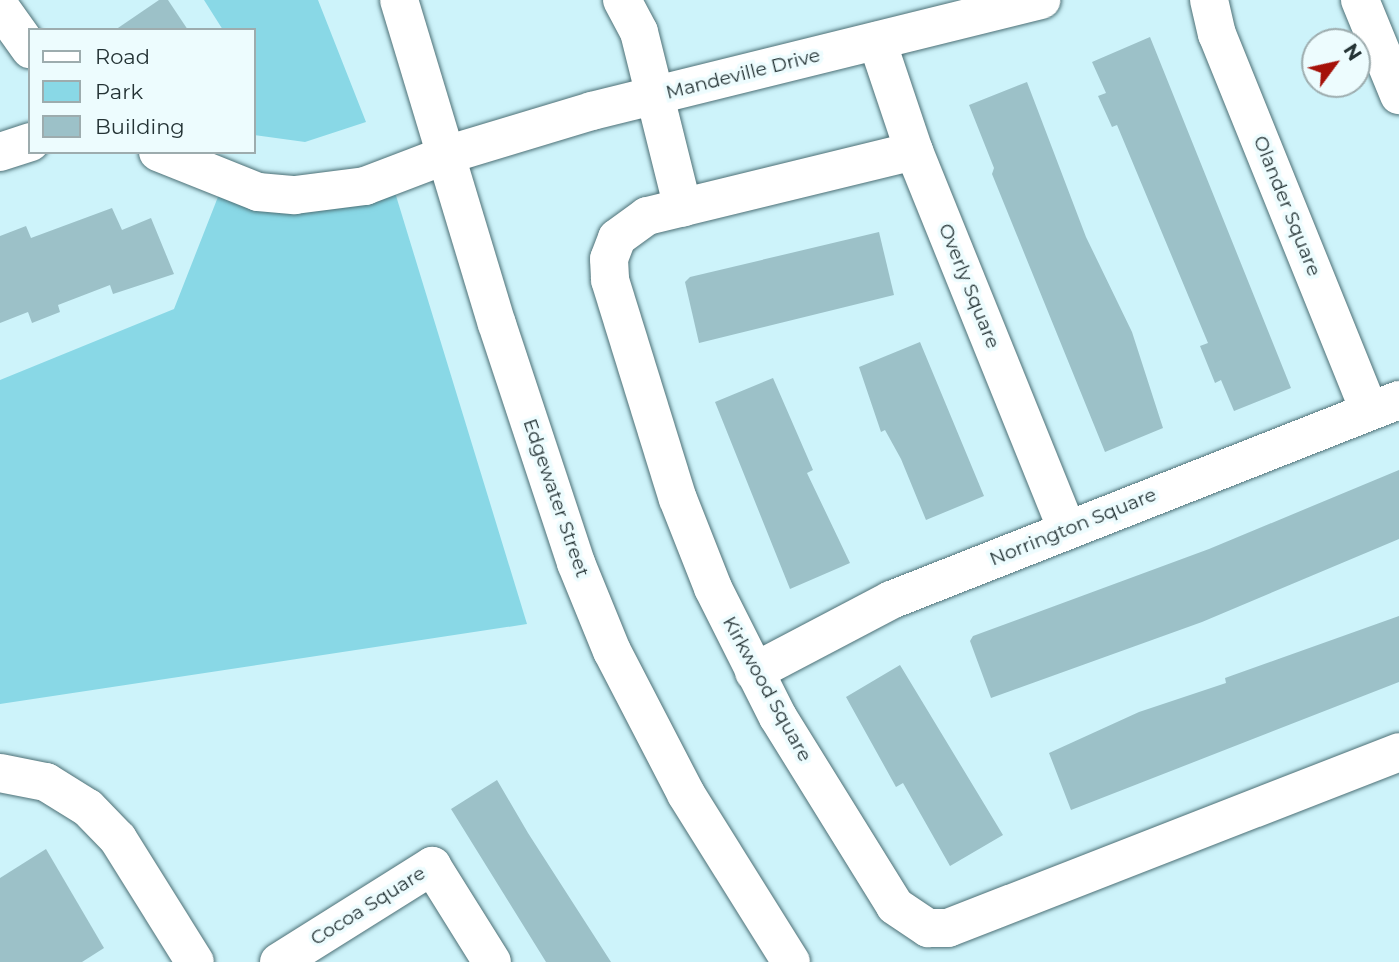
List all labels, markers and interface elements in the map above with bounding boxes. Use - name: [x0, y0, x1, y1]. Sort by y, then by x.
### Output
- legend: [28, 28, 256, 154]
- north arrow: [1301, 28, 1371, 98]
- text: N: [1339, 40, 1366, 65]
- text: Road: [95, 44, 150, 69]
- street label: Mandeville Drive: [663, 44, 823, 104]
- text: Park: [95, 79, 143, 104]
- text: Building: [95, 114, 185, 139]
- street label: Olander Square: [1248, 132, 1326, 280]
- street label: Overly Square: [934, 220, 1004, 352]
- street label: Edgewater Street: [518, 416, 594, 580]
- street label: Norrington Square: [986, 483, 1160, 571]
- street label: Kirkwood Square: [718, 612, 816, 766]
- street label: Cocoa Square: [306, 862, 430, 950]

